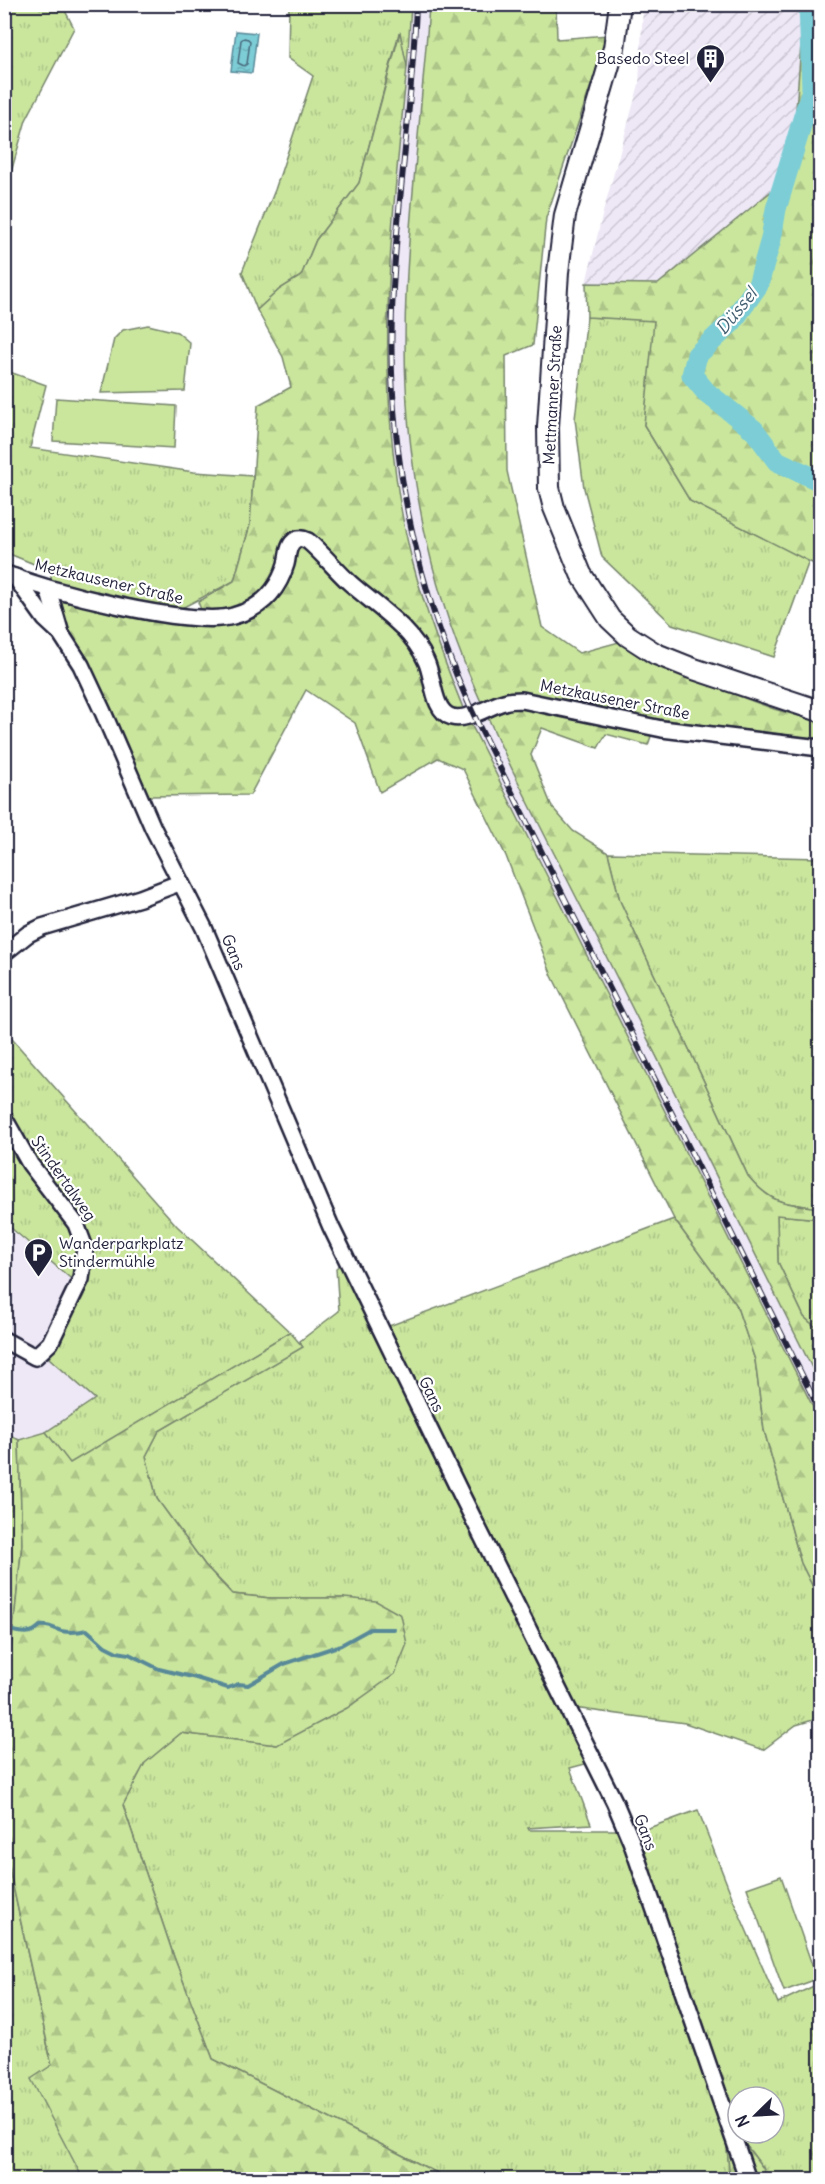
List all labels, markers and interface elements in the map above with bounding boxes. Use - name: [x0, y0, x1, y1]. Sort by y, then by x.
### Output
- building icon: Basedo Steel: [694, 42, 726, 84]
- place label: Basedo Steel: [597, 48, 689, 68]
- water label: Düssel: [710, 281, 764, 339]
- street label: Mettmanner Straße: [538, 325, 566, 465]
- street label: Metzkausener Straße: [33, 554, 185, 608]
- street label: Metzkausener Straße: [539, 675, 691, 723]
- street label: Gans: [218, 931, 250, 973]
- street label: Stindertalweg: [27, 1131, 101, 1225]
- place label: Wanderparkplatz Stindermühle: [59, 1233, 184, 1271]
- parking icon: Wanderparkplatz Stindermühle: [22, 1236, 54, 1278]
- street label: Gans: [415, 1373, 449, 1415]
- street label: Gans: [630, 1811, 662, 1853]
- north arrow: [726, 2085, 786, 2145]
- text: N: [731, 2112, 754, 2130]

